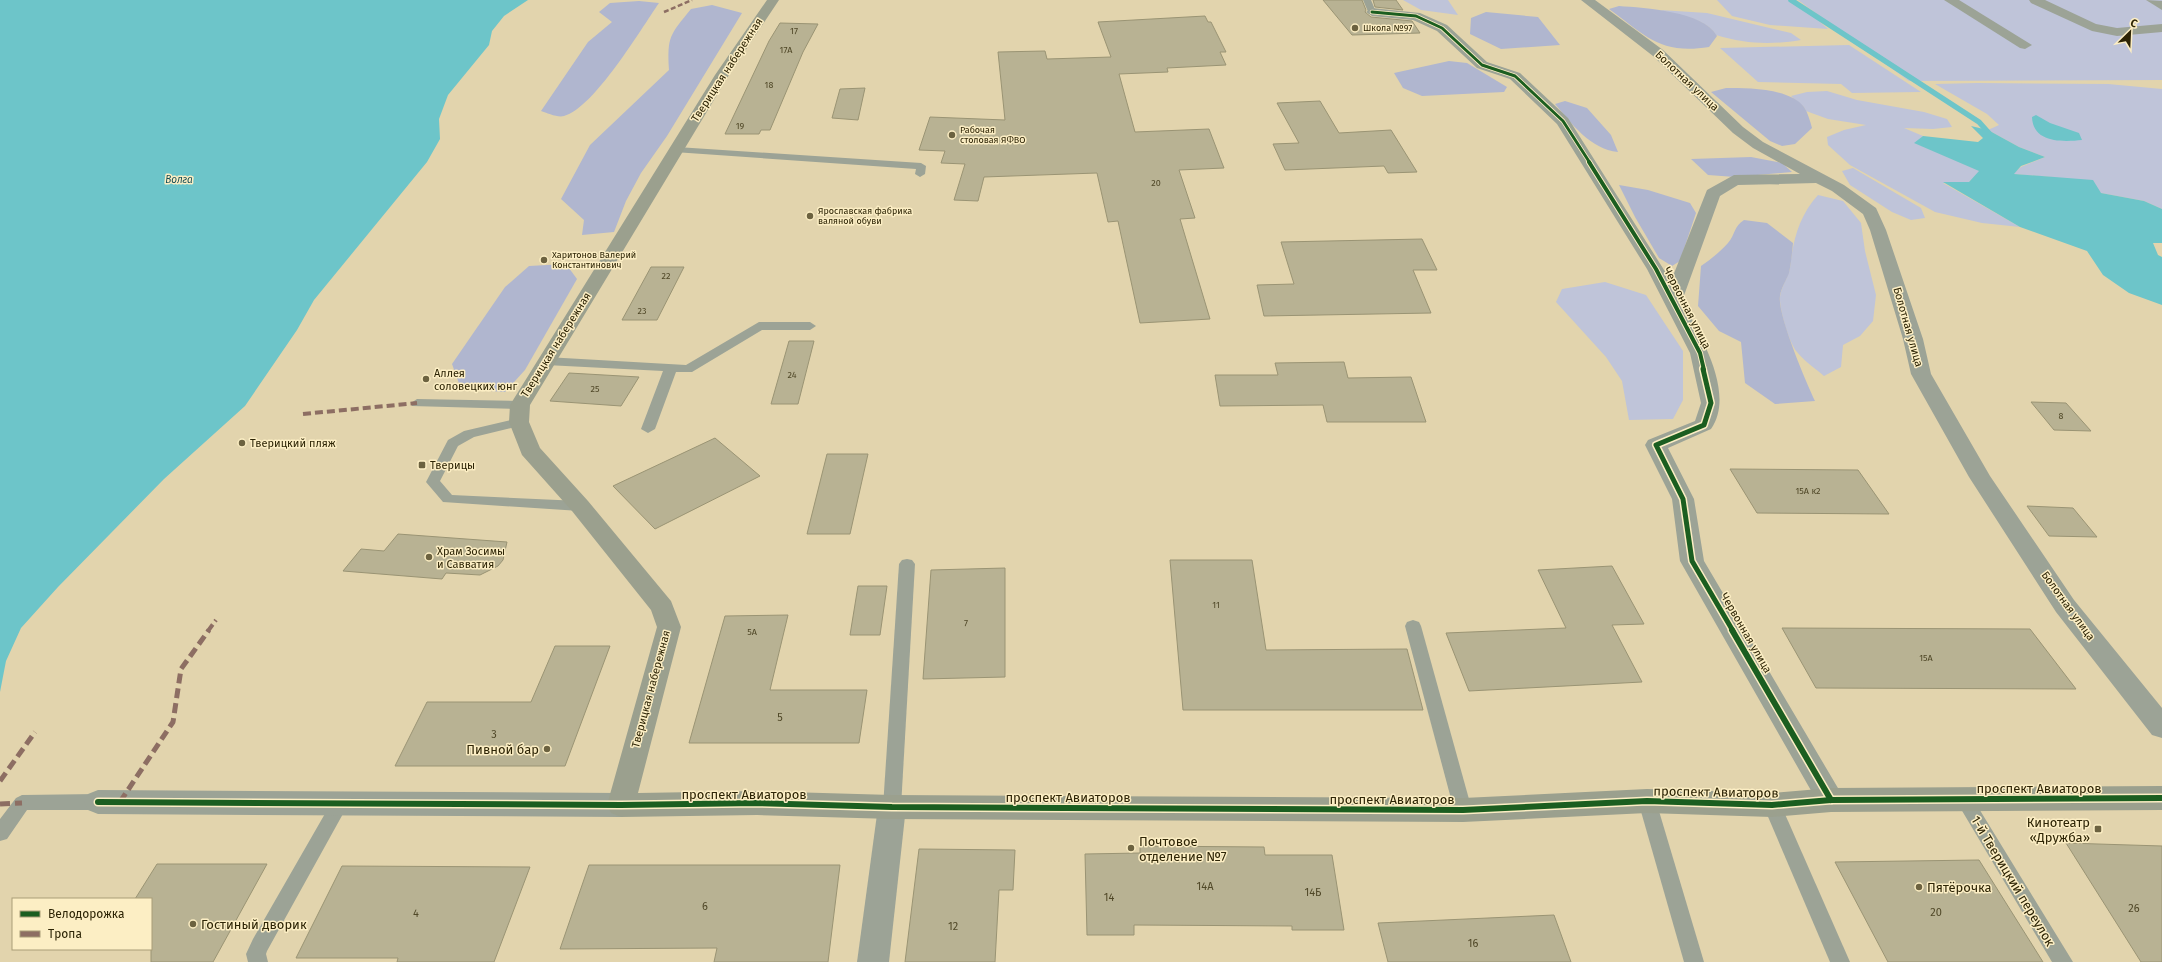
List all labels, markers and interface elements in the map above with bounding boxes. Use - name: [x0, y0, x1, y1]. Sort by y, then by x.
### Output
- north arrow: [2110, 12, 2150, 52]
- street label: Тверицкая набережная: [688, 16, 766, 124]
- text: С: [2128, 16, 2140, 31]
- marker: Школа №97: [1350, 23, 1360, 33]
- place label: Школа №97: [1363, 23, 1412, 33]
- house number: 17: [790, 26, 798, 36]
- house number: 17А: [780, 45, 793, 55]
- street label: Болотная улица: [1652, 48, 1722, 114]
- house number: 18: [765, 80, 773, 90]
- house number: 19: [736, 121, 745, 131]
- place label: Рабочая столовая ЯФВО: [960, 125, 1026, 145]
- marker: Рабочая столовая ЯФВО: [947, 130, 957, 140]
- water label: Волга: [165, 174, 193, 186]
- house number: 20: [1151, 178, 1161, 188]
- place label: Ярославская фабрика валяной обуви: [818, 206, 912, 226]
- marker: Ярославская фабрика валяной обуви: [805, 211, 815, 221]
- place label: Харитонов Валерий Константинович: [552, 250, 636, 270]
- marker: Харитонов Валерий Константинович: [539, 255, 549, 265]
- street label: Червонная улица: [1661, 265, 1713, 351]
- house number: 22: [662, 271, 670, 281]
- street label: Болотная улица: [1890, 286, 1926, 368]
- street label: Тверицкая набережная: [518, 290, 594, 400]
- house number: 23: [638, 306, 646, 316]
- place label: Аллея соловецких юнг: [434, 367, 517, 393]
- house number: 24: [787, 370, 797, 380]
- marker: Аллея соловецких юнг: [421, 374, 431, 384]
- house number: 25: [591, 384, 600, 394]
- house number: 8: [2059, 411, 2064, 421]
- place label: Тверицкий пляж: [250, 437, 336, 450]
- marker: Тверицкий пляж: [237, 438, 247, 448]
- place label: Тверицы: [430, 459, 475, 472]
- marker: Тверицы: [417, 460, 427, 470]
- house number: 15А к2: [1795, 486, 1821, 496]
- place label: Храм Зосимы и Савватия: [437, 545, 505, 571]
- marker: Храм Зосимы и Савватия: [424, 552, 434, 562]
- street label: Болотная улица: [2039, 569, 2097, 643]
- street label: Червонная улица: [1718, 591, 1774, 675]
- house number: 11: [1212, 600, 1220, 610]
- house number: 7: [964, 618, 968, 628]
- house number: 5А: [747, 627, 758, 637]
- street label: Тверицкая набережная: [629, 629, 673, 749]
- house number: 15А: [1919, 653, 1934, 663]
- house number: 5: [777, 711, 783, 724]
- house number: 3: [491, 728, 497, 741]
- place label: Пивной бар: [466, 742, 539, 757]
- marker: Пивной бар: [542, 744, 552, 754]
- street label: проспект Авиаторов: [1976, 781, 2102, 796]
- street label: проспект Авиаторов: [1653, 783, 1779, 801]
- street label: проспект Авиаторов: [681, 787, 807, 802]
- street label: проспект Авиаторов: [1005, 790, 1131, 805]
- street label: проспект Авиаторов: [1329, 792, 1455, 807]
- street label: 1-й Тверицкий переулок: [1968, 813, 2058, 949]
- place label: Кинотеатр «Дружба»: [2027, 815, 2090, 845]
- marker: Кинотеатр «Дружба»: [2093, 824, 2103, 834]
- place label: Почтовое отделение №7: [1139, 834, 1227, 864]
- marker: Почтовое отделение №7: [1126, 843, 1136, 853]
- house number: 14А: [1197, 880, 1214, 893]
- place label: Пятёрочка: [1927, 880, 1992, 895]
- marker: Пятёрочка: [1914, 882, 1924, 892]
- house number: 14Б: [1305, 886, 1322, 899]
- house number: 14: [1104, 891, 1114, 904]
- legend: [12, 898, 152, 950]
- house number: 6: [702, 900, 708, 913]
- house number: 26: [2128, 902, 2140, 915]
- house number: 20: [1930, 906, 1942, 919]
- text: Велодорожка: [48, 907, 124, 921]
- house number: 4: [413, 907, 419, 920]
- place label: Гостиный дворик: [201, 917, 307, 932]
- marker: Гостиный дворик: [188, 919, 198, 929]
- house number: 12: [948, 920, 958, 933]
- text: Тропа: [48, 927, 82, 941]
- house number: 16: [1468, 937, 1478, 950]

